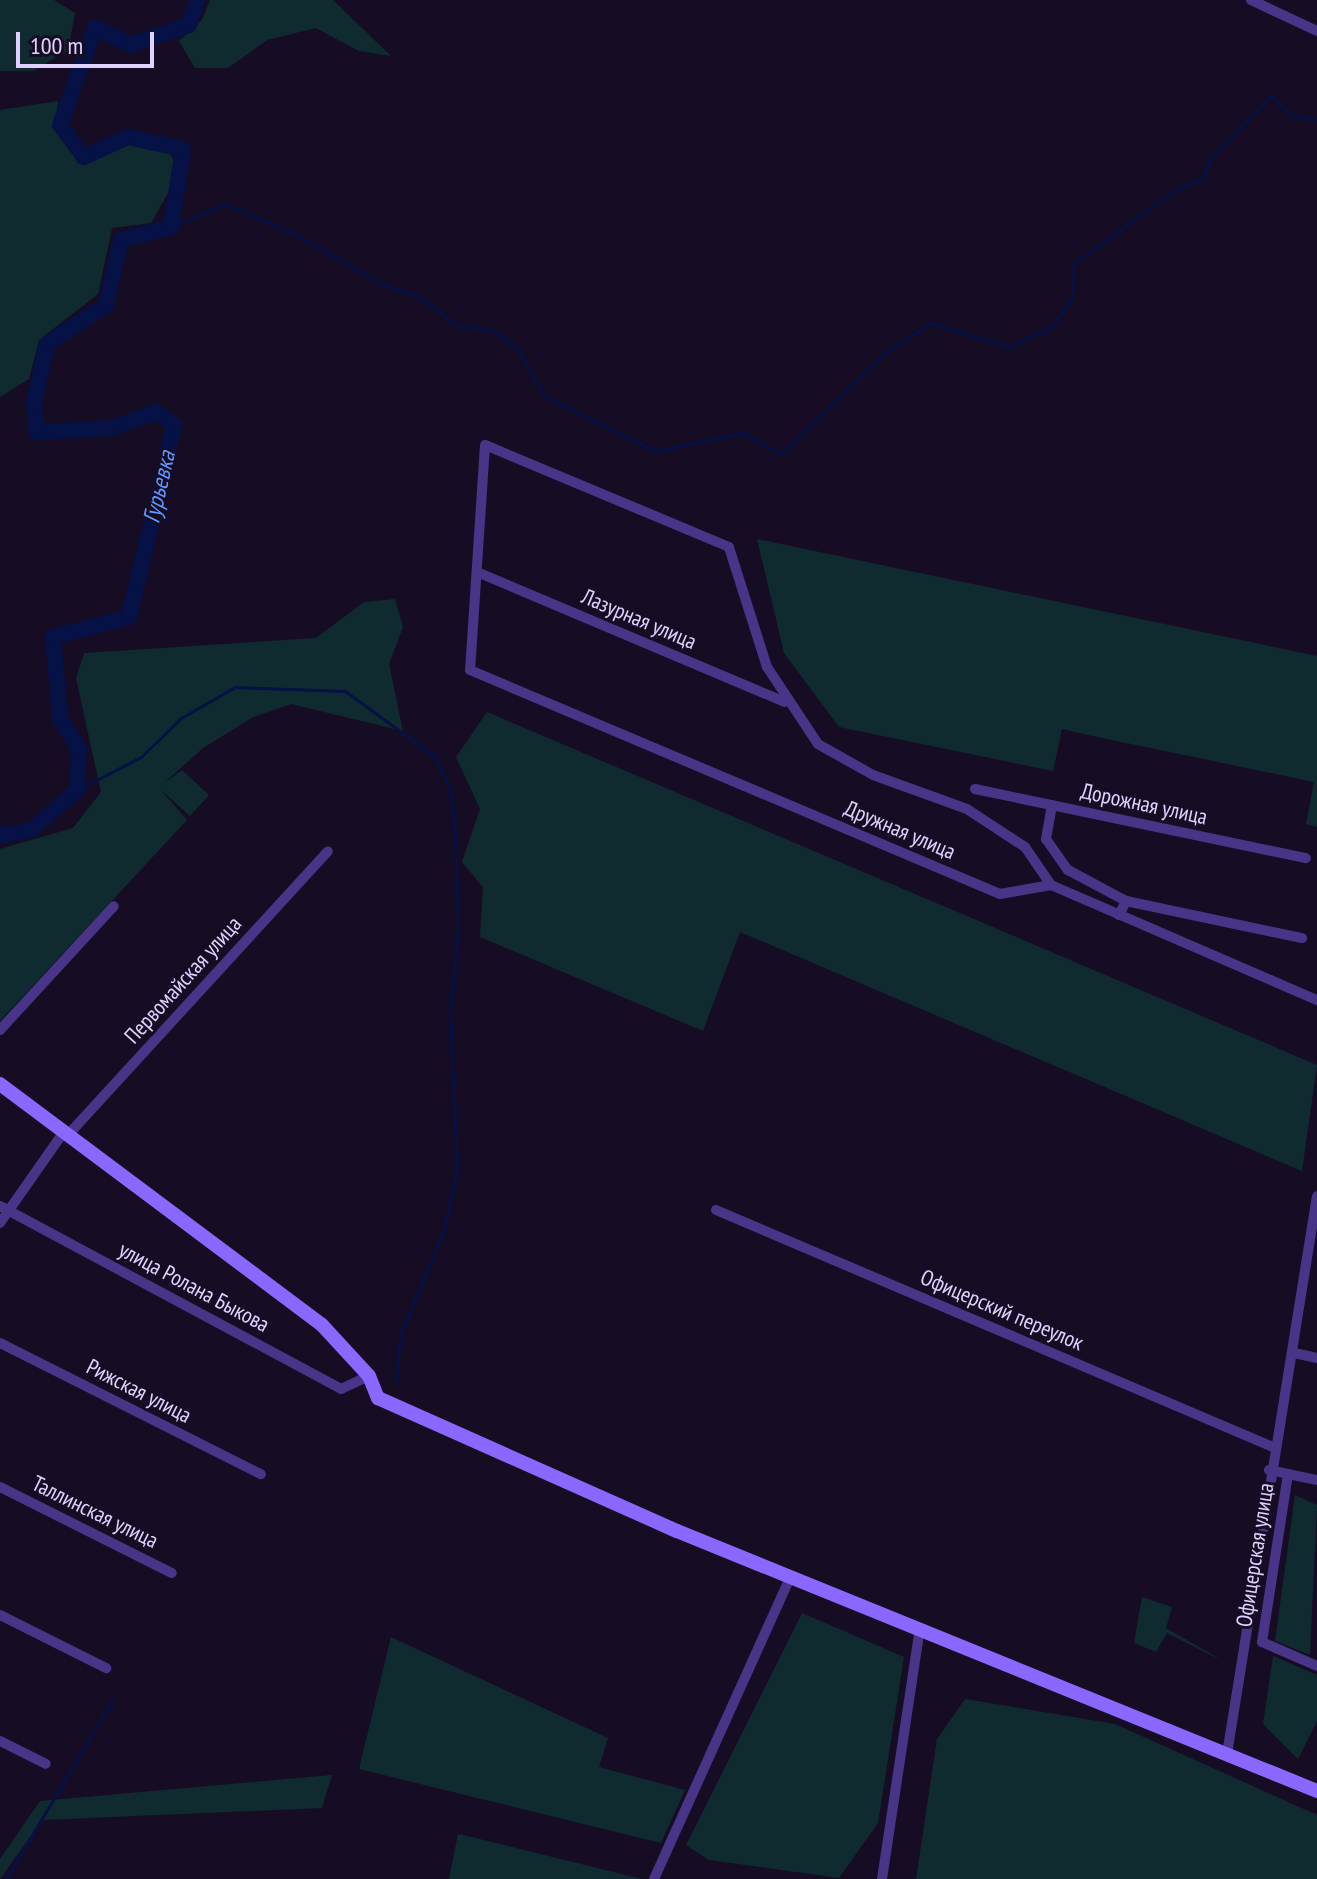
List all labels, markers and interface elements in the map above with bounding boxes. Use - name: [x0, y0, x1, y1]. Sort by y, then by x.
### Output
- scale bar: [20, 16, 158, 66]
- text: 100 m: [30, 30, 83, 61]
- water label: Гурьевка: [137, 448, 181, 526]
- street label: Лазурная улица: [578, 583, 700, 655]
- street label: Дорожная улица: [1078, 778, 1210, 830]
- street label: Дружная улица: [841, 795, 959, 865]
- street label: Первомайская улица: [119, 911, 247, 1049]
- street label: улица Ролана Быкова: [114, 1236, 274, 1338]
- street label: Офицерский переулок: [917, 1264, 1087, 1356]
- street label: Рижская улица: [82, 1353, 196, 1429]
- street label: Таллинская улица: [28, 1470, 162, 1554]
- street label: Офицерская улица: [1231, 1481, 1279, 1629]

